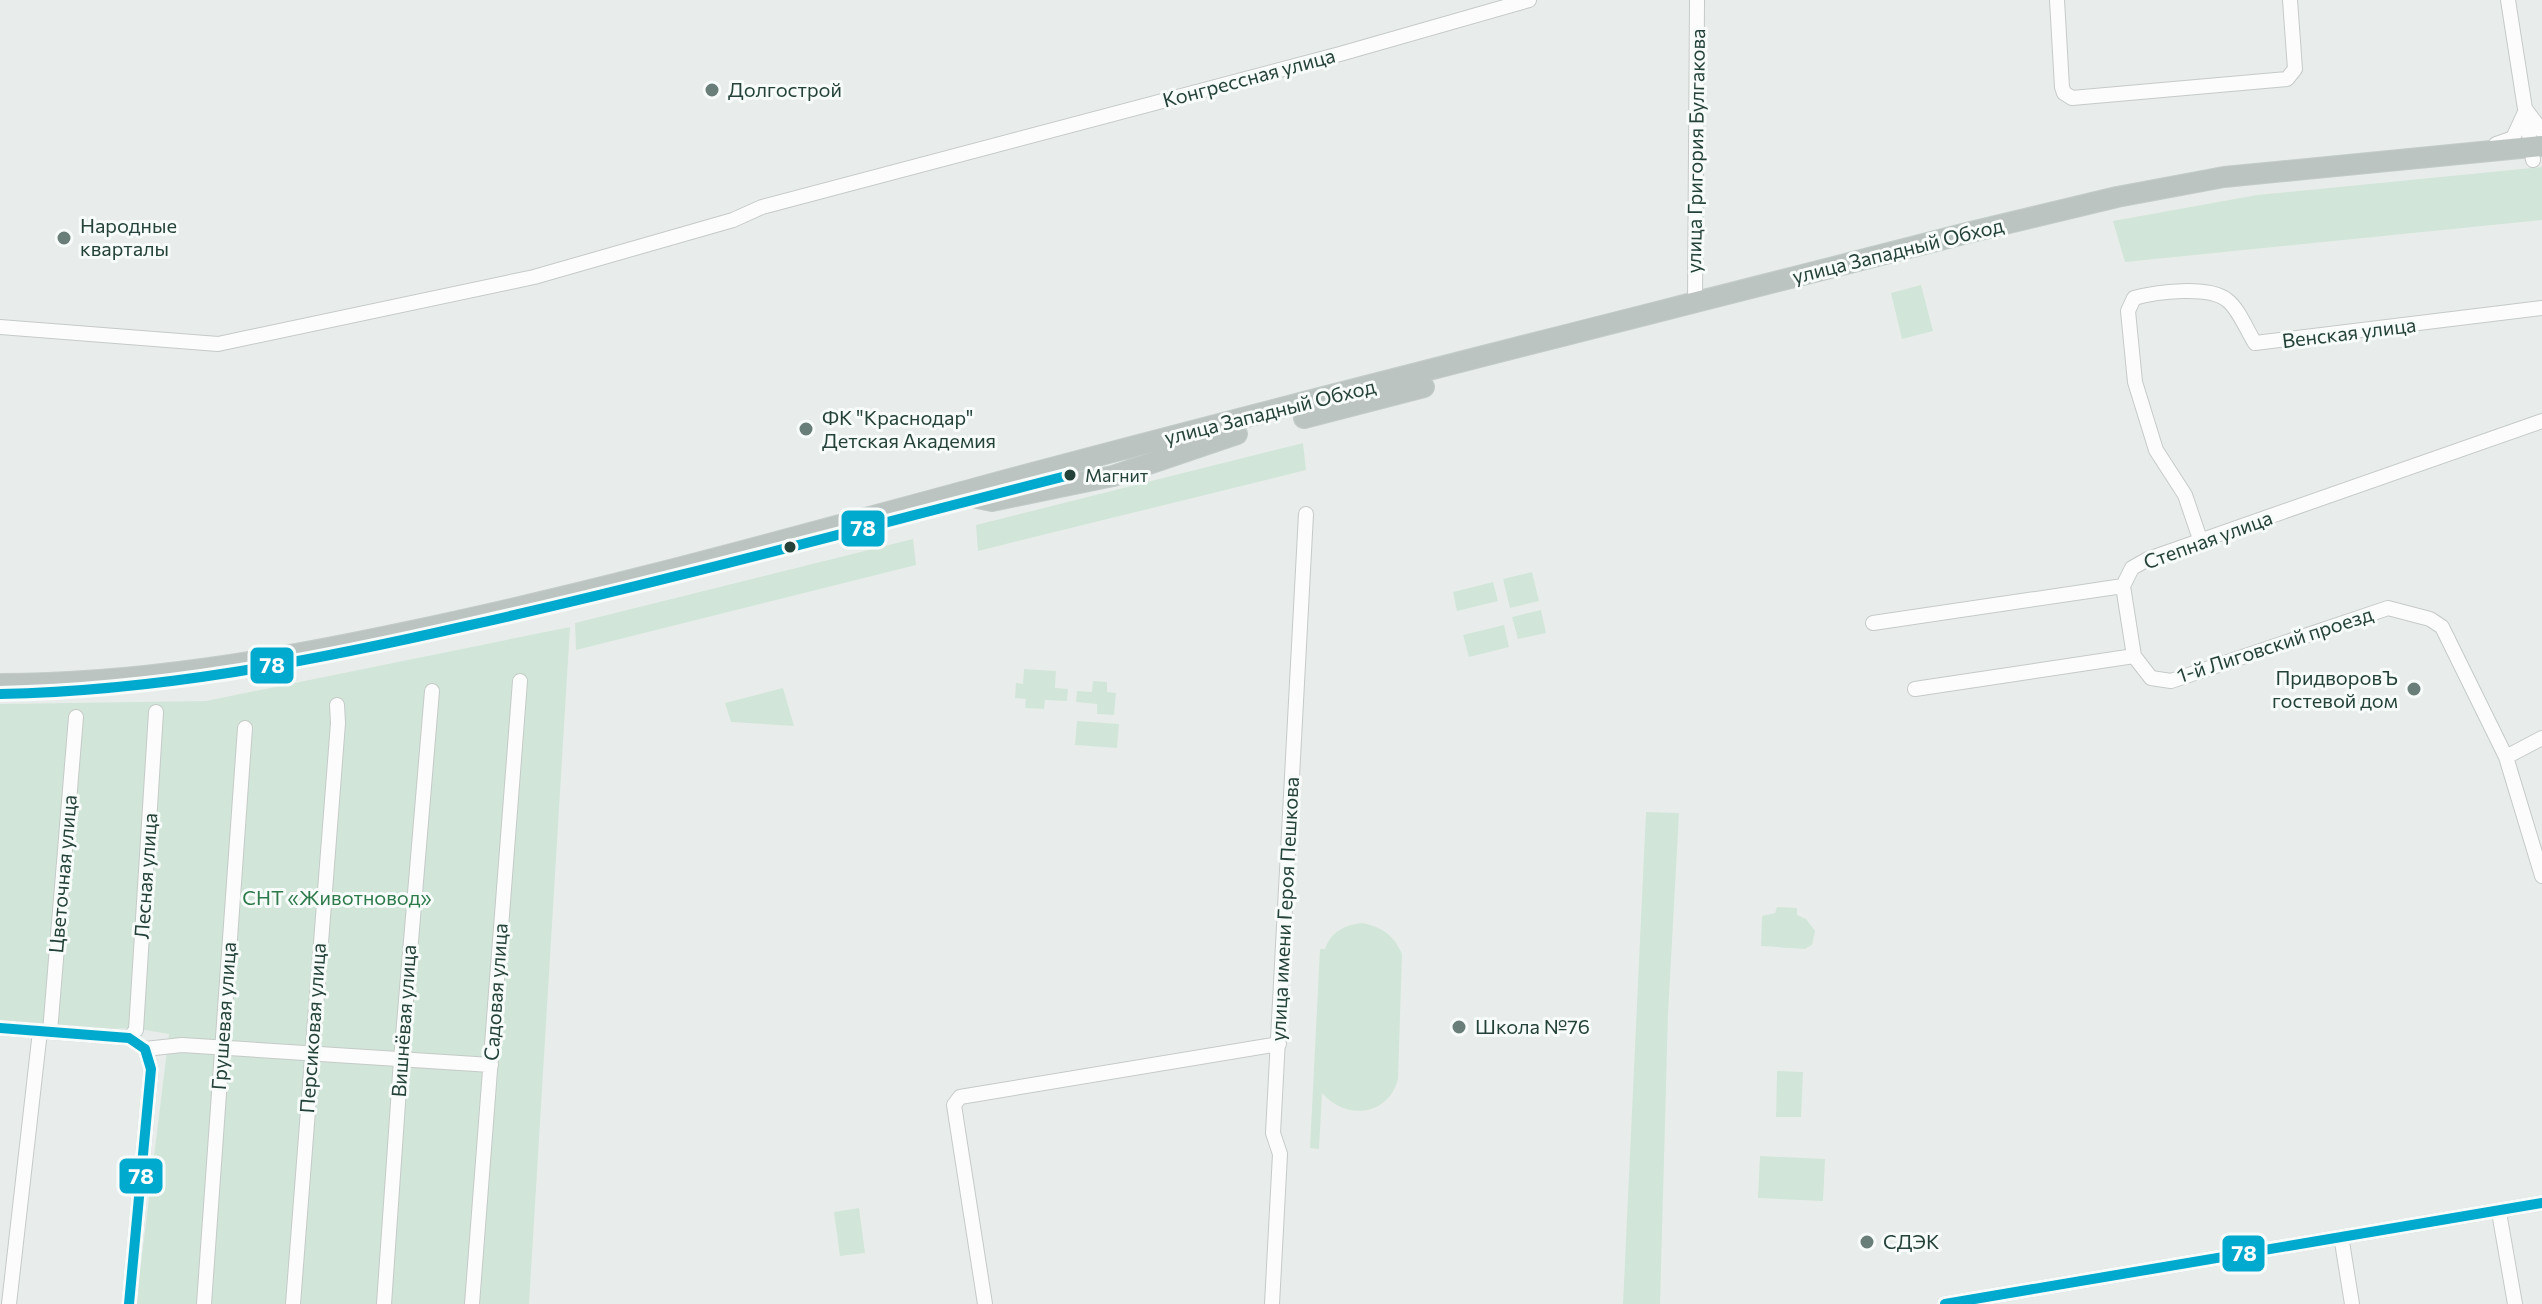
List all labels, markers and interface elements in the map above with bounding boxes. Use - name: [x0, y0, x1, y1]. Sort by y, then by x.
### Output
- street label: улица Григория Булгакова: [1681, 28, 1709, 274]
- street label: Конгрессная улица: [1160, 42, 1338, 112]
- place label: Долгострой: [728, 77, 842, 101]
- marker: Долгострой: [703, 81, 721, 99]
- street label: улица Западный Обход: [1790, 212, 2006, 288]
- place label: Народные кварталы: [80, 213, 177, 260]
- marker: Народные кварталы: [55, 229, 73, 247]
- street label: Венская улица: [2280, 312, 2417, 352]
- street label: улица Западный Обход: [1162, 373, 1378, 449]
- place label: ФК "Краснодар" Детская Академия: [822, 405, 996, 452]
- marker: ФК "Краснодар" Детская Академия: [797, 420, 815, 438]
- place label: Магнит: [1085, 464, 1149, 486]
- marker: Магнит: [1062, 467, 1078, 483]
- street label: Степная улица: [2140, 505, 2275, 573]
- line badge: 78: [840, 509, 886, 548]
- text: 78: [850, 514, 876, 541]
- unlabelled marker: [782, 539, 798, 555]
- street label: 1-й Лиговский проезд: [2174, 601, 2376, 687]
- line badge: 78: [249, 646, 295, 685]
- text: 78: [259, 651, 285, 678]
- place label: ПридворовЪ гостевой дом: [2272, 665, 2398, 712]
- marker: ПридворовЪ гостевой дом: [2405, 680, 2423, 698]
- street label: улица имени Героя Пешкова: [1265, 776, 1303, 1042]
- street label: Цветочная улица: [43, 794, 81, 954]
- street label: Лесная улица: [129, 812, 161, 940]
- park label: СНТ «Животновод»: [242, 885, 432, 909]
- street label: Садовая улица: [478, 922, 512, 1061]
- street label: Грушевая улица: [206, 941, 240, 1091]
- street label: Персиковая улица: [294, 942, 330, 1114]
- street label: Вишнёвая улица: [386, 944, 420, 1098]
- place label: Школа №76: [1475, 1014, 1590, 1038]
- marker: Школа №76: [1450, 1018, 1468, 1036]
- line badge: 78: [118, 1157, 164, 1195]
- text: 78: [128, 1162, 154, 1189]
- place label: СДЭК: [1883, 1229, 1940, 1253]
- marker: СДЭК: [1858, 1233, 1876, 1251]
- line badge: 78: [2221, 1234, 2266, 1273]
- text: 78: [2231, 1239, 2257, 1266]

